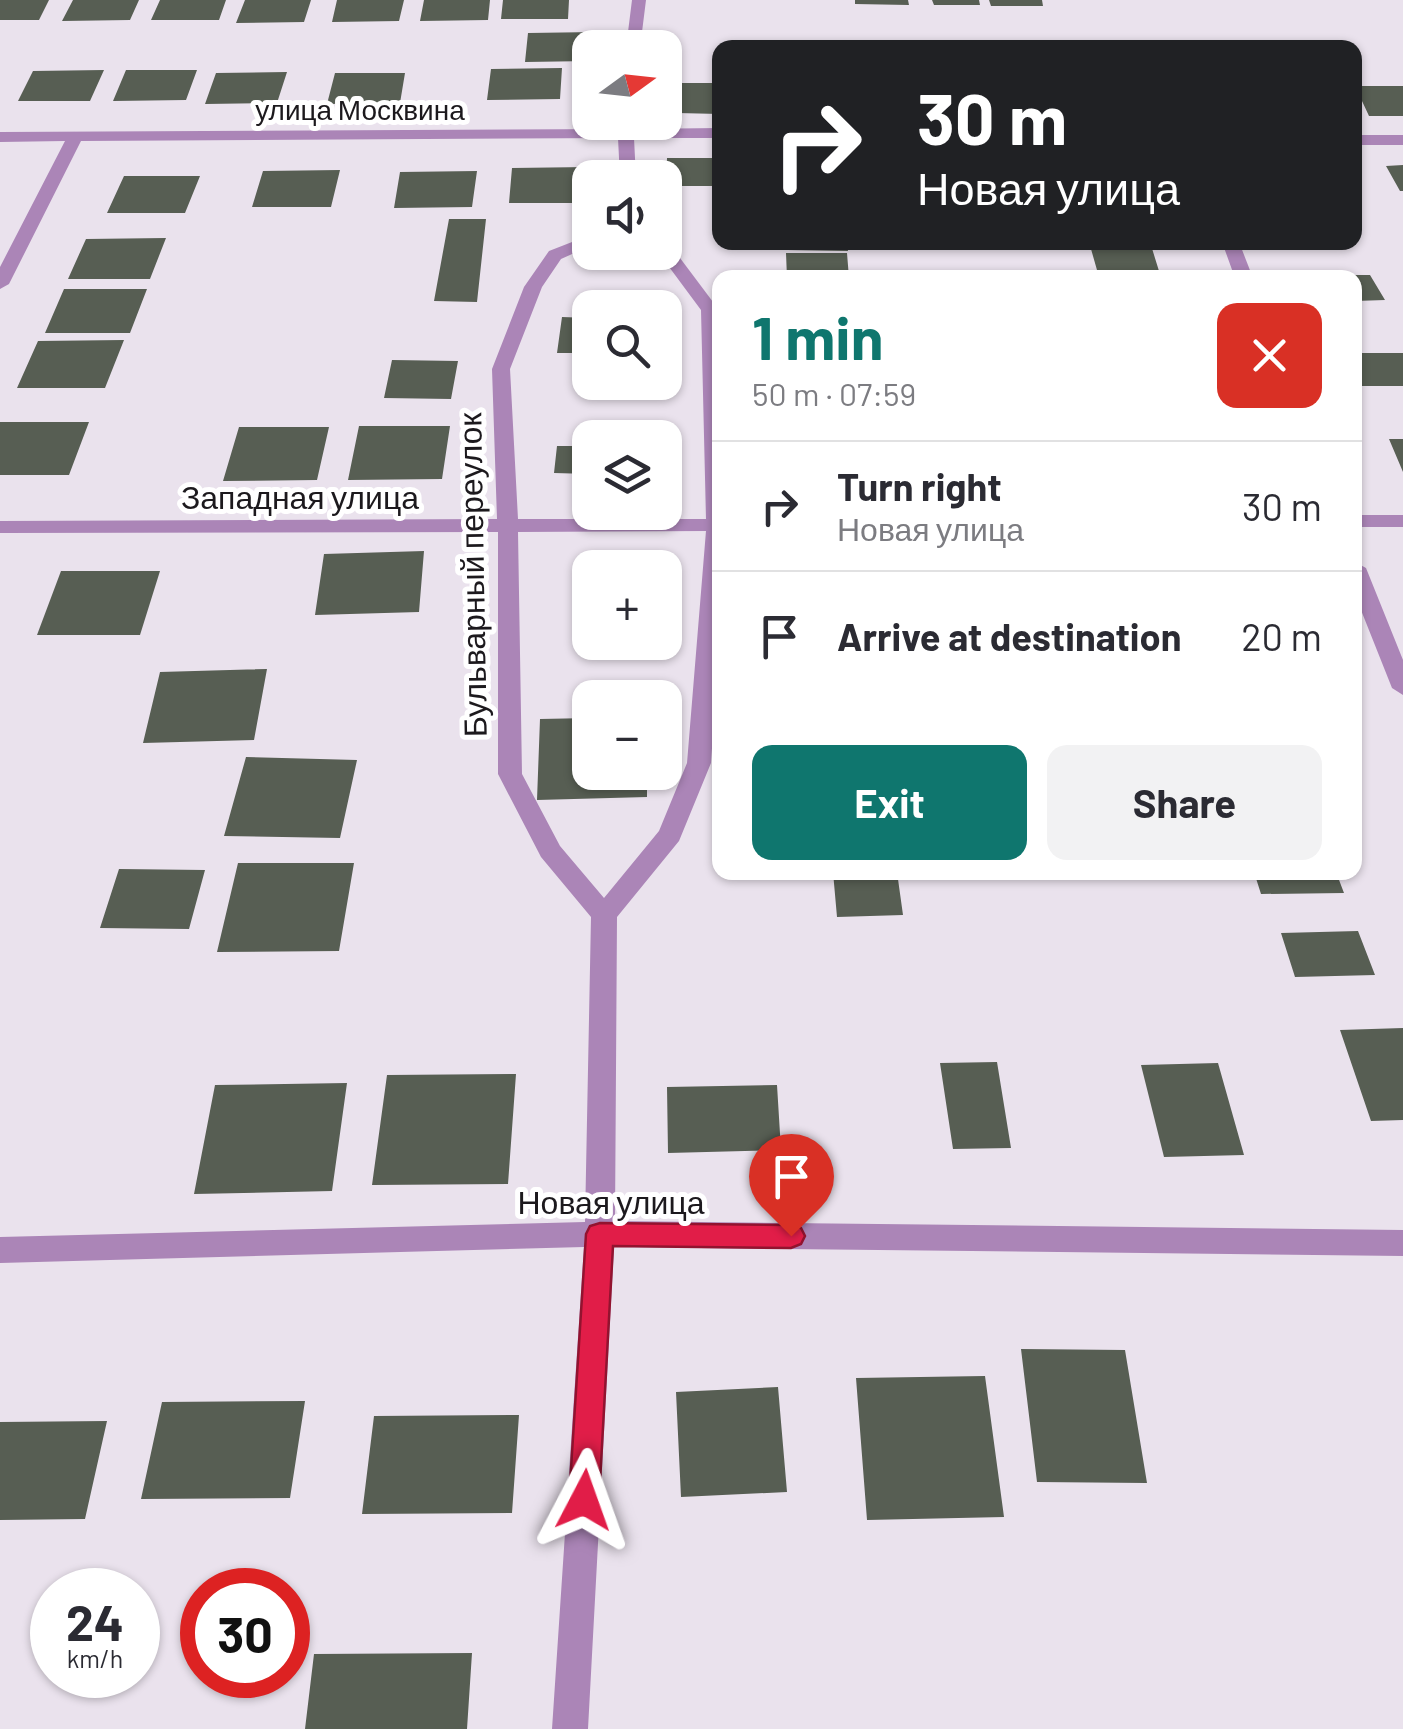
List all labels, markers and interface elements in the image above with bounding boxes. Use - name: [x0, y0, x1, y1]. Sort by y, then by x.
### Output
- north arrow: [572, 30, 682, 140]
- map controls: [572, 30, 682, 790]
- text: 30 m: [917, 75, 1067, 159]
- icon: right: [752, 80, 882, 210]
- street label: улица Москвина: [255, 92, 465, 126]
- button: sound: [572, 160, 682, 270]
- text: Новая улица: [917, 160, 1180, 214]
- button: search: [572, 290, 682, 400]
- text: 1 min: [752, 300, 883, 372]
- button: close: [1217, 303, 1322, 408]
- text: 50 m · 07:59: [752, 374, 916, 412]
- street label: Бульварный переулок: [449, 411, 494, 738]
- button: layers: [572, 420, 682, 530]
- text: Turn right: [837, 463, 1002, 509]
- street label: Западная улица: [181, 477, 419, 516]
- icon: right: [752, 479, 807, 534]
- text: 30 m: [1242, 483, 1322, 529]
- text: Новая улица: [837, 509, 1024, 547]
- button: +: [572, 550, 682, 660]
- icon: arrive: [752, 609, 807, 664]
- text: Arrive at destination: [837, 613, 1182, 659]
- text: 20 m: [1241, 613, 1322, 659]
- button: −: [572, 680, 682, 790]
- button: Exit: [752, 745, 1027, 860]
- button: Share: [1047, 745, 1322, 860]
- pin: [749, 1134, 834, 1237]
- icon: arrive: [764, 1149, 819, 1204]
- street label: Новая улица: [517, 1182, 705, 1221]
- position arrow: [532, 1448, 636, 1552]
- speed limit sign: 30: [180, 1568, 310, 1698]
- text: 24: [66, 1591, 124, 1651]
- text: km/h: [67, 1643, 123, 1673]

